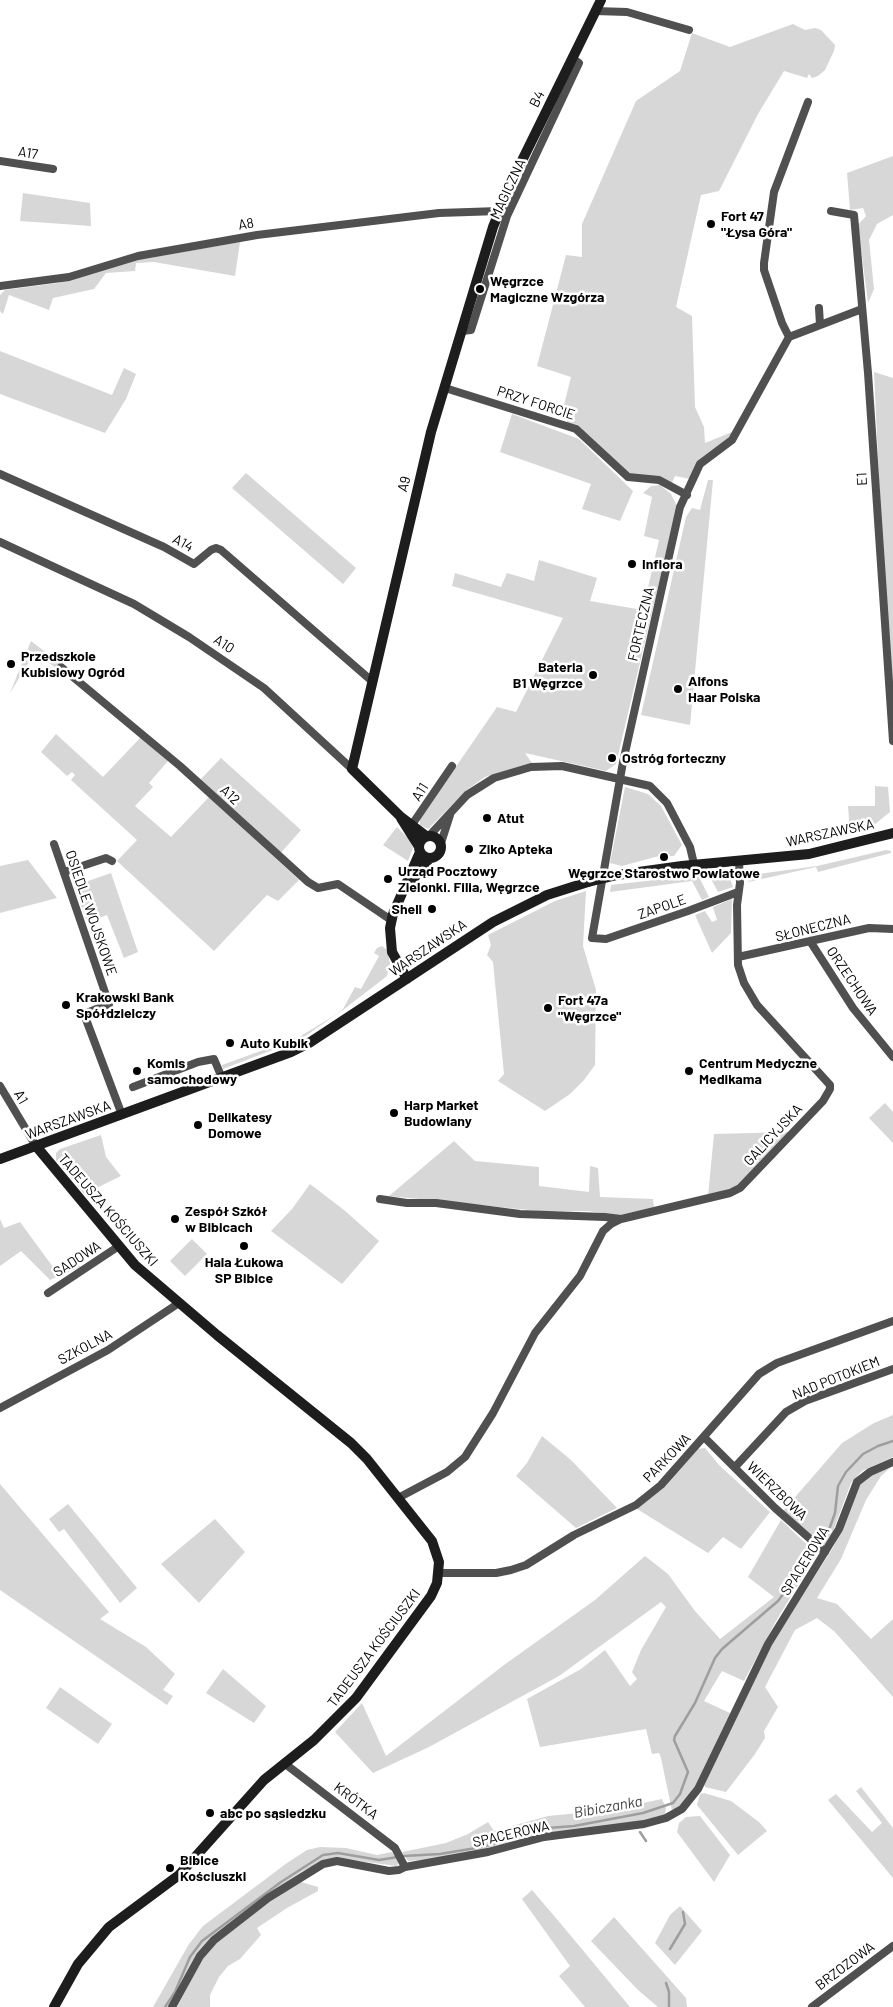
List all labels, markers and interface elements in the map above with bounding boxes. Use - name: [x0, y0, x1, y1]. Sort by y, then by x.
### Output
- street label: B4: [526, 88, 548, 110]
- street label: A17: [17, 143, 39, 163]
- street label: MAGICZNA: [487, 156, 529, 222]
- place label: Fort 47 "Łysa Góra": [721, 208, 792, 240]
- street label: A8: [237, 214, 255, 234]
- marker: Fort 47 "Łysa Góra": [705, 218, 717, 230]
- place label: Węgrzce Magiczne Wzgórza: [490, 273, 604, 306]
- marker: Węgrzce Magiczne Wzgórza: [474, 283, 486, 295]
- street label: PRZY FORCIE: [495, 382, 577, 424]
- street label: E1: [853, 472, 871, 486]
- street label: A9: [394, 474, 414, 494]
- street label: A14: [170, 531, 196, 555]
- place label: Inflora: [642, 556, 683, 572]
- marker: Inflora: [626, 558, 638, 570]
- street label: FORTECZNA: [624, 585, 658, 663]
- street label: A10: [210, 631, 238, 657]
- place label: Przedszkole Kubisiowy Ogród: [21, 648, 125, 680]
- marker: Przedszkole Kubisiowy Ogród: [5, 658, 17, 670]
- place label: Bateria B1 Węgrzce: [513, 659, 583, 692]
- marker: Bateria B1 Węgrzce: [587, 669, 599, 681]
- place label: Alfons Haar Polska: [688, 673, 760, 706]
- marker: Alfons Haar Polska: [672, 683, 684, 695]
- place label: Ostróg forteczny: [622, 750, 726, 766]
- marker: Ostróg forteczny: [606, 752, 618, 764]
- street label: A11: [408, 780, 432, 804]
- street label: A12: [217, 782, 243, 808]
- place label: Atut: [497, 810, 524, 826]
- marker: Atut: [481, 812, 493, 824]
- street label: WARSZAWSKA: [784, 815, 876, 851]
- place label: Ziko Apteka: [479, 841, 553, 857]
- marker: Ziko Apteka: [463, 843, 475, 855]
- street label: OSIEDLE WOJSKOWE: [62, 848, 120, 978]
- marker: Węgrzce Starostwo Powiatowe: [658, 851, 670, 863]
- place label: Urząd Pocztowy Zielonki. Filia, Węgrzce: [398, 863, 540, 896]
- place label: Węgrzce Starostwo Powiatowe: [568, 865, 760, 881]
- marker: Urząd Pocztowy Zielonki. Filia, Węgrzce: [382, 873, 394, 885]
- street label: ZAPOLE: [636, 891, 688, 923]
- place label: Shell: [392, 901, 422, 917]
- marker: Shell: [426, 903, 438, 915]
- street label: SŁONECZNA: [774, 911, 852, 945]
- street label: WARSZAWSKA: [386, 916, 470, 980]
- street label: ORZECHOWA: [823, 943, 881, 1019]
- place label: Krakowski Bank Spółdzielczy: [76, 989, 174, 1022]
- place label: Fort 47a "Węgrzce": [558, 992, 621, 1024]
- marker: Krakowski Bank Spółdzielczy: [60, 999, 72, 1011]
- marker: Fort 47a "Węgrzce": [542, 1002, 554, 1014]
- place label: Auto Kubik: [240, 1035, 308, 1051]
- marker: Auto Kubik: [224, 1037, 236, 1049]
- place label: Komis samochodowy: [147, 1055, 237, 1088]
- place label: Centrum Medyczne Medikama: [699, 1055, 817, 1088]
- marker: Komis samochodowy: [131, 1065, 143, 1077]
- marker: Centrum Medyczne Medikama: [683, 1065, 695, 1077]
- street label: A1: [10, 1087, 32, 1107]
- street label: WARSZAWSKA: [23, 1097, 113, 1143]
- place label: Harp Market Budowlany: [404, 1097, 479, 1130]
- street label: GALICYJSKA: [740, 1101, 806, 1169]
- marker: Harp Market Budowlany: [388, 1107, 400, 1119]
- place label: Delikatesy Domowe: [208, 1109, 272, 1142]
- marker: Delikatesy Domowe: [192, 1119, 204, 1131]
- street label: TADEUSZA KOŚCIUSZKI: [55, 1150, 161, 1270]
- place label: Zespół Szkół w Bibicach: [185, 1203, 267, 1236]
- marker: Zespół Szkół w Bibicach: [169, 1213, 181, 1225]
- street label: SADOWA: [50, 1237, 104, 1281]
- marker: Hala Łukowa SP Bibice: [238, 1240, 250, 1252]
- place label: Hala Łukowa SP Bibice: [205, 1254, 283, 1286]
- street label: SZKOLNA: [55, 1326, 115, 1368]
- street label: NAD POTOKIEM: [790, 1353, 882, 1403]
- street label: PARKOWA: [640, 1430, 694, 1486]
- street label: WIERZBOWA: [743, 1458, 811, 1524]
- street label: SPACEROWA: [777, 1523, 833, 1599]
- street label: TADEUSZA KOŚCIUSZKI: [324, 1586, 424, 1710]
- street label: KRÓTKA: [331, 1779, 381, 1823]
- water label: Bibiczanka: [572, 1792, 644, 1822]
- place label: abc po sąsiedzku: [220, 1805, 326, 1821]
- marker: abc po sąsiedzku: [204, 1807, 216, 1819]
- street label: SPACEROWA: [471, 1817, 551, 1851]
- place label: Bibice Kościuszki: [180, 1852, 246, 1884]
- marker: Bibice Kościuszki: [164, 1862, 176, 1874]
- street label: BRZOZOWA: [812, 1938, 878, 1994]

